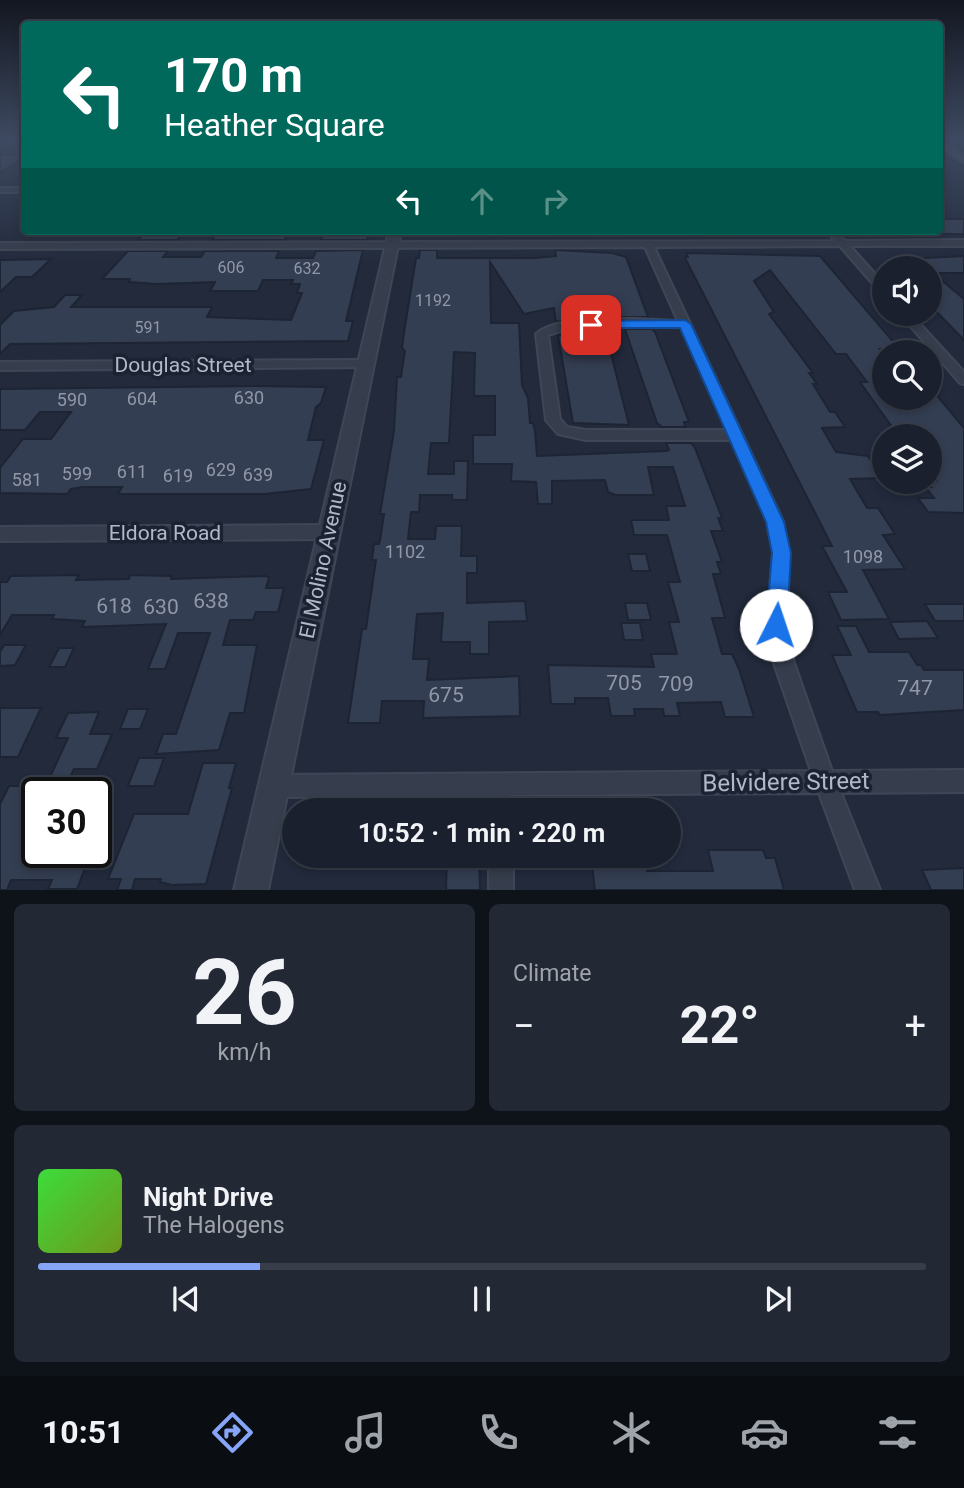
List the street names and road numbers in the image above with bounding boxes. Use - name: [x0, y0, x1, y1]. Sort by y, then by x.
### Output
- street label: Douglas Street: [114, 353, 252, 377]
- street label: El Molino Avenue: [295, 479, 351, 641]
- street label: Eldora Road: [109, 521, 221, 545]
- street label: Belvidere Street: [702, 767, 870, 797]

